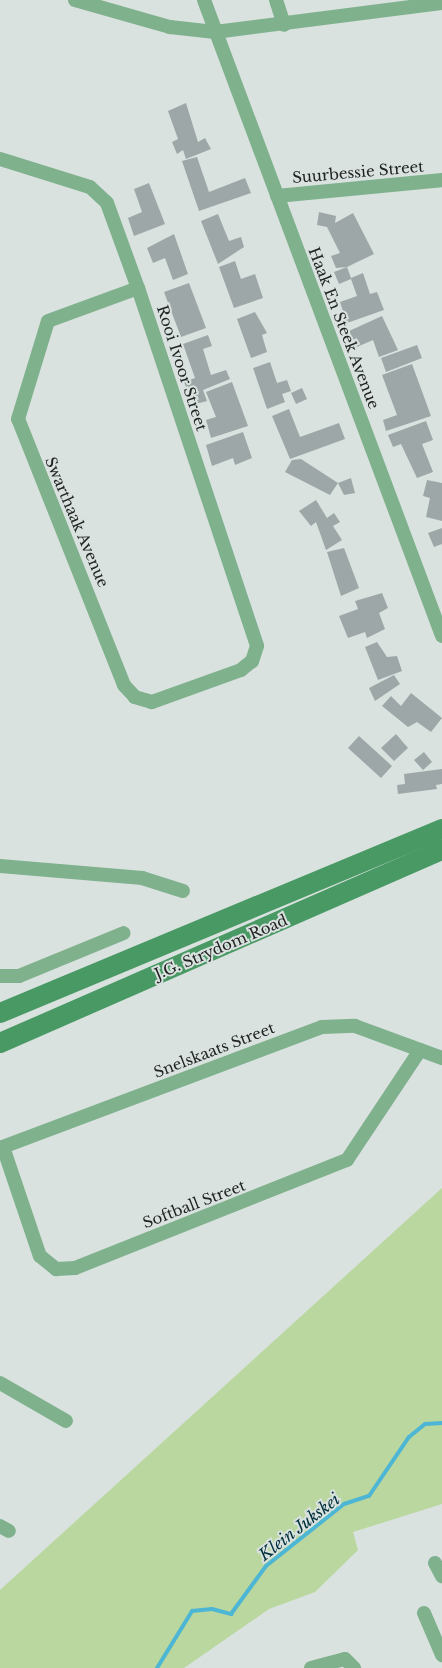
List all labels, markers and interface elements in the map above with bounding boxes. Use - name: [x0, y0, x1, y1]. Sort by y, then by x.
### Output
- street label: Suurbessie Street: [291, 157, 425, 187]
- street label: Haak En Steek Avenue: [305, 244, 383, 412]
- street label: Rooi Ivoor Street: [153, 303, 211, 433]
- street label: Swarthaak Avenue: [41, 454, 113, 590]
- street label: J.G. Strydom Road: [152, 911, 290, 983]
- street label: Snelskaats Street: [151, 1019, 277, 1081]
- street label: Softball Street: [140, 1176, 248, 1232]
- water label: Klein Jukskei: [254, 1489, 344, 1565]

